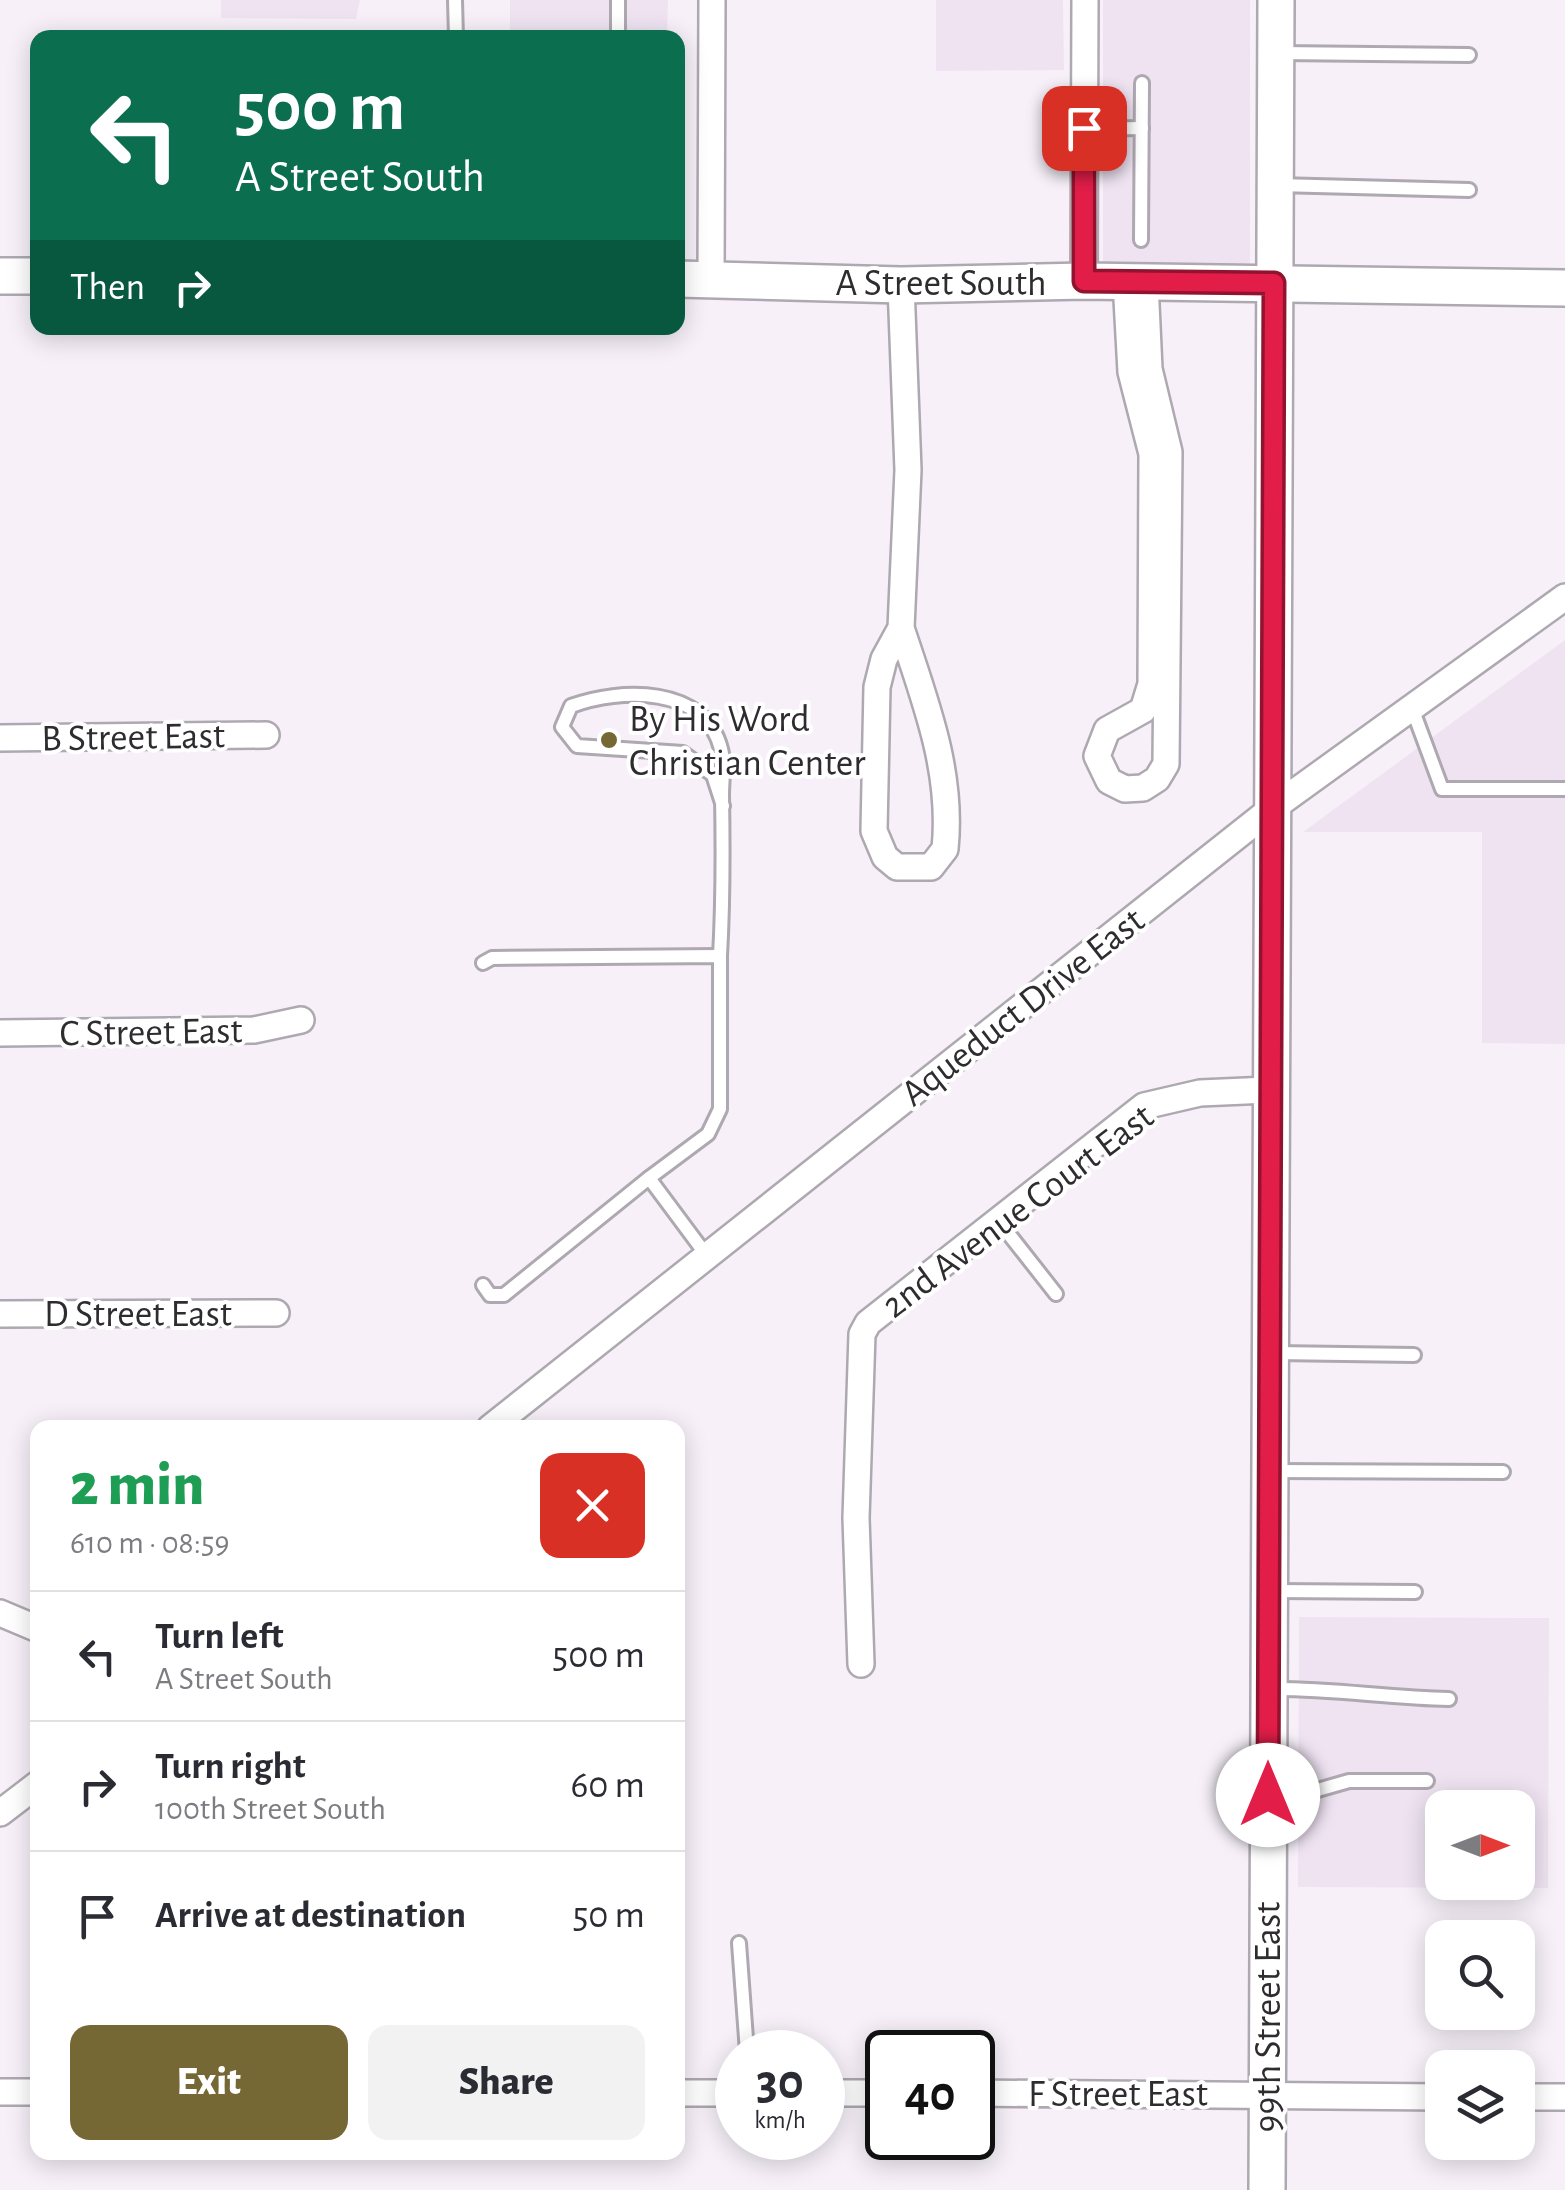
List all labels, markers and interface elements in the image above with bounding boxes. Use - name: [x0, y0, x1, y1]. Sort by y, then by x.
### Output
- icon: left: [70, 70, 200, 200]
- text: 500 m: [235, 73, 405, 143]
- pin: [1042, 86, 1127, 171]
- icon: arrive: [1057, 101, 1112, 156]
- text: A Street South: [235, 155, 485, 200]
- icon: right: [165, 260, 220, 315]
- street label: A Street South: [835, 265, 1047, 303]
- text: Then: [70, 269, 145, 307]
- place label: By His Word Christian Center: [629, 701, 866, 783]
- street label: B Street East: [41, 717, 225, 759]
- marker: By His Word Christian Center: [598, 729, 620, 751]
- street label: Aqueduct Drive East: [895, 901, 1152, 1114]
- street label: C Street East: [59, 1012, 243, 1054]
- street label: 2nd Avenue Court East: [876, 1098, 1161, 1326]
- street label: D Street East: [44, 1296, 232, 1334]
- button: close: [540, 1453, 645, 1558]
- text: 2 min: [70, 1456, 204, 1516]
- text: 610 m · 08:59: [70, 1527, 230, 1559]
- text: Turn left: [155, 1618, 283, 1656]
- icon: left: [70, 1629, 125, 1684]
- text: 500 m: [552, 1637, 645, 1675]
- text: A Street South: [155, 1663, 333, 1695]
- position arrow: [1216, 1743, 1320, 1847]
- text: Turn right: [155, 1748, 305, 1786]
- icon: right: [70, 1759, 125, 1814]
- text: 60 m: [570, 1767, 645, 1805]
- north arrow: [1425, 1790, 1535, 1900]
- map controls: [1425, 1790, 1535, 2160]
- text: 100th Street South: [155, 1793, 386, 1825]
- icon: arrive: [70, 1889, 125, 1944]
- text: Arrive at destination: [155, 1897, 466, 1935]
- text: 50 m: [572, 1897, 645, 1935]
- street label: 99th Street East: [1250, 1902, 1288, 2132]
- button: search: [1425, 1920, 1535, 2030]
- button: Exit: [70, 2025, 348, 2140]
- button: Share: [368, 2025, 645, 2140]
- speed limit sign: 40: [865, 2030, 995, 2160]
- button: layers: [1425, 2050, 1535, 2160]
- text: 30: [756, 2058, 804, 2108]
- street label: F Street East: [1028, 2076, 1208, 2114]
- text: km/h: [754, 2108, 806, 2133]

